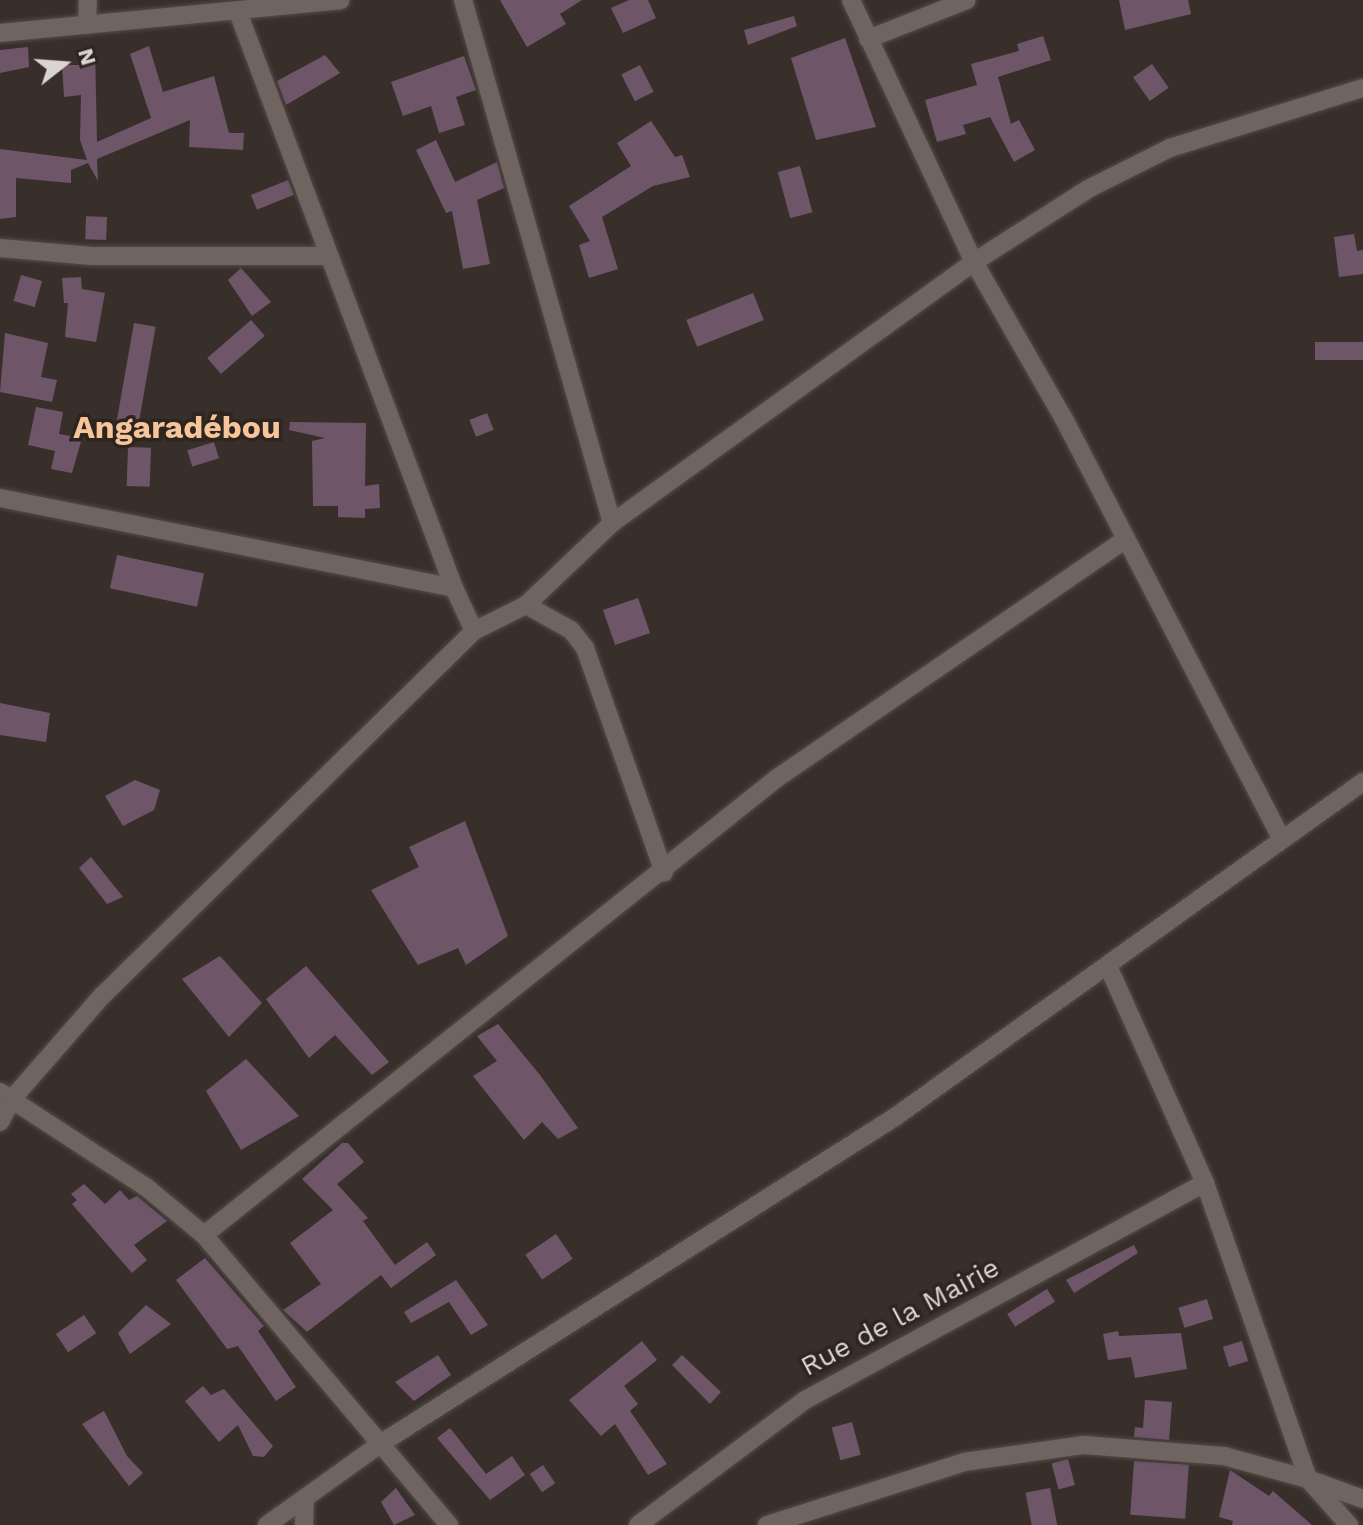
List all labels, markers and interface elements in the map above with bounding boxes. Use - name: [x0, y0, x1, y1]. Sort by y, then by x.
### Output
- north arrow: [24, 24, 104, 104]
- text: N: [73, 45, 102, 68]
- district label: Angaradébou: [73, 408, 281, 446]
- street label: Rue de la Mairie: [795, 1250, 1005, 1384]

